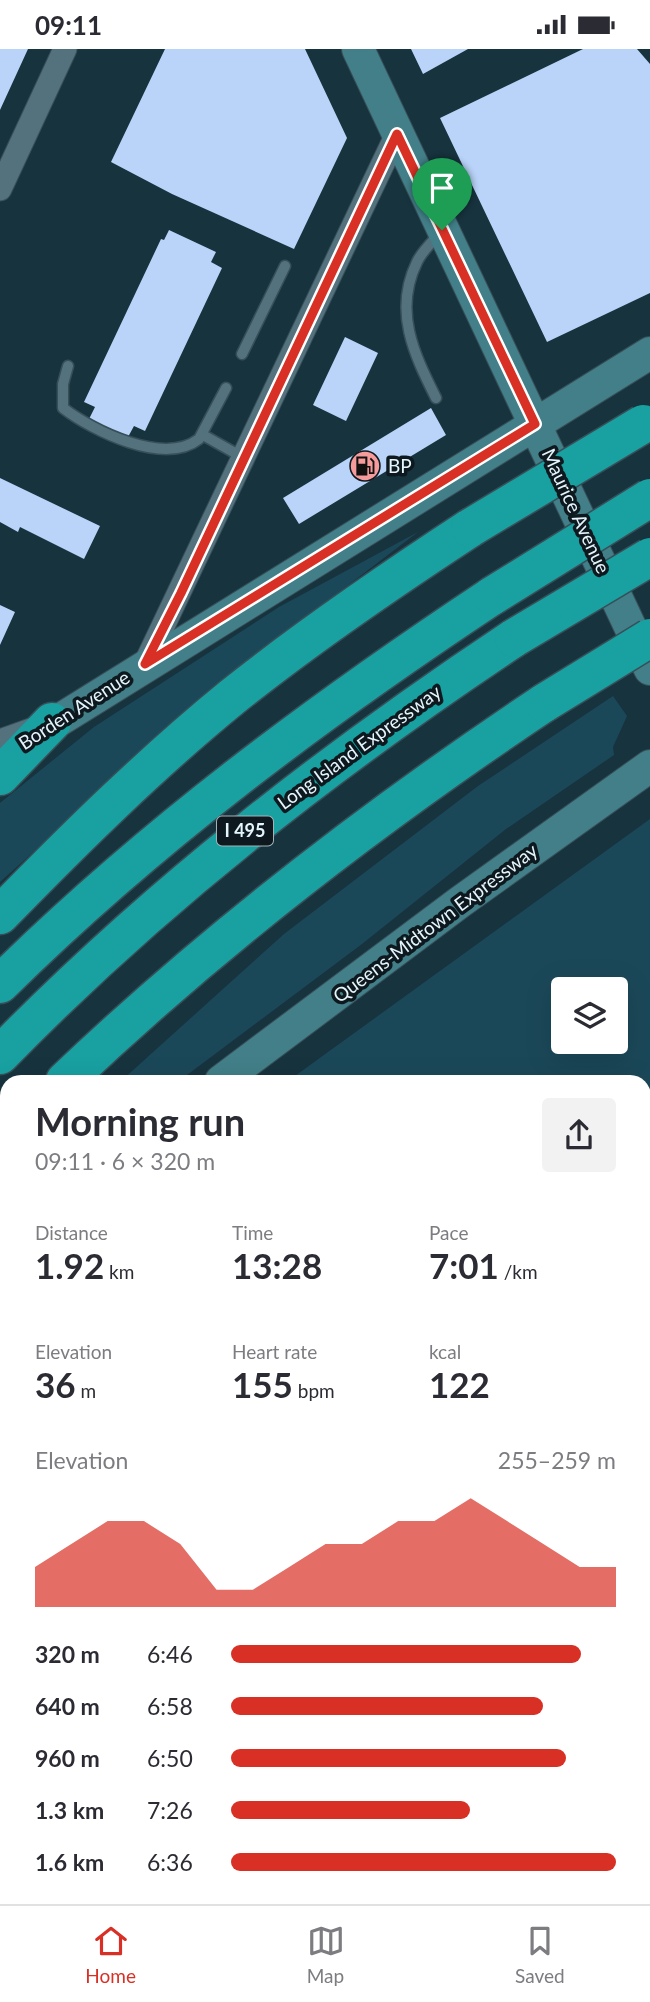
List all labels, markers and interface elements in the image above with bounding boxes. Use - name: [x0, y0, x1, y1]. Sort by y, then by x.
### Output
- text: 09:11: [35, 9, 102, 41]
- pin: [412, 158, 472, 230]
- icon: arrive: [423, 169, 461, 207]
- street label: Maurice Avenue: [538, 445, 615, 577]
- fuel station icon: BP: [348, 449, 382, 483]
- place label: BP: [388, 454, 412, 477]
- street label: Borden Avenue: [14, 665, 134, 754]
- street label: Long Island Expressway: [272, 679, 445, 814]
- road number: I 495: [217, 817, 273, 845]
- street label: Queens-Midtown Expressway: [328, 838, 542, 1007]
- map controls: [551, 977, 628, 1054]
- button: layers: [551, 977, 628, 1054]
- text: Morning run: [35, 1098, 245, 1144]
- button: share: [542, 1098, 616, 1172]
- text: 09:11 · 6 × 320 m: [35, 1147, 215, 1175]
- text: Distance: [35, 1221, 108, 1244]
- text: Time: [232, 1221, 273, 1244]
- text: Pace: [429, 1221, 468, 1244]
- text: 1.92: [35, 1244, 104, 1286]
- text: 13:28: [232, 1244, 322, 1286]
- text: 7:01: [429, 1244, 499, 1286]
- text: km: [104, 1260, 134, 1283]
- text: /km: [499, 1260, 538, 1283]
- text: Elevation: [35, 1340, 112, 1363]
- text: Heart rate: [232, 1340, 317, 1363]
- text: kcal: [429, 1340, 461, 1363]
- text: 36: [35, 1363, 76, 1405]
- text: 155: [232, 1363, 293, 1405]
- text: 122: [429, 1363, 490, 1405]
- text: m: [76, 1379, 96, 1402]
- text: bpm: [293, 1379, 335, 1402]
- text: Elevation: [35, 1446, 128, 1474]
- text: 255–259 m: [498, 1446, 616, 1474]
- text: 320 m: [35, 1640, 100, 1668]
- text: 6:46: [147, 1640, 193, 1668]
- text: 640 m: [35, 1692, 100, 1720]
- text: 6:58: [147, 1692, 193, 1720]
- text: 960 m: [35, 1744, 100, 1772]
- text: 6:50: [147, 1744, 193, 1772]
- text: 1.3 km: [35, 1796, 104, 1824]
- text: 7:26: [147, 1796, 193, 1824]
- text: 1.6 km: [35, 1848, 104, 1876]
- text: 6:36: [147, 1848, 193, 1876]
- tab: Home: [85, 1922, 136, 1987]
- tab: Map: [307, 1922, 345, 1987]
- tab: Saved: [515, 1922, 565, 1987]

